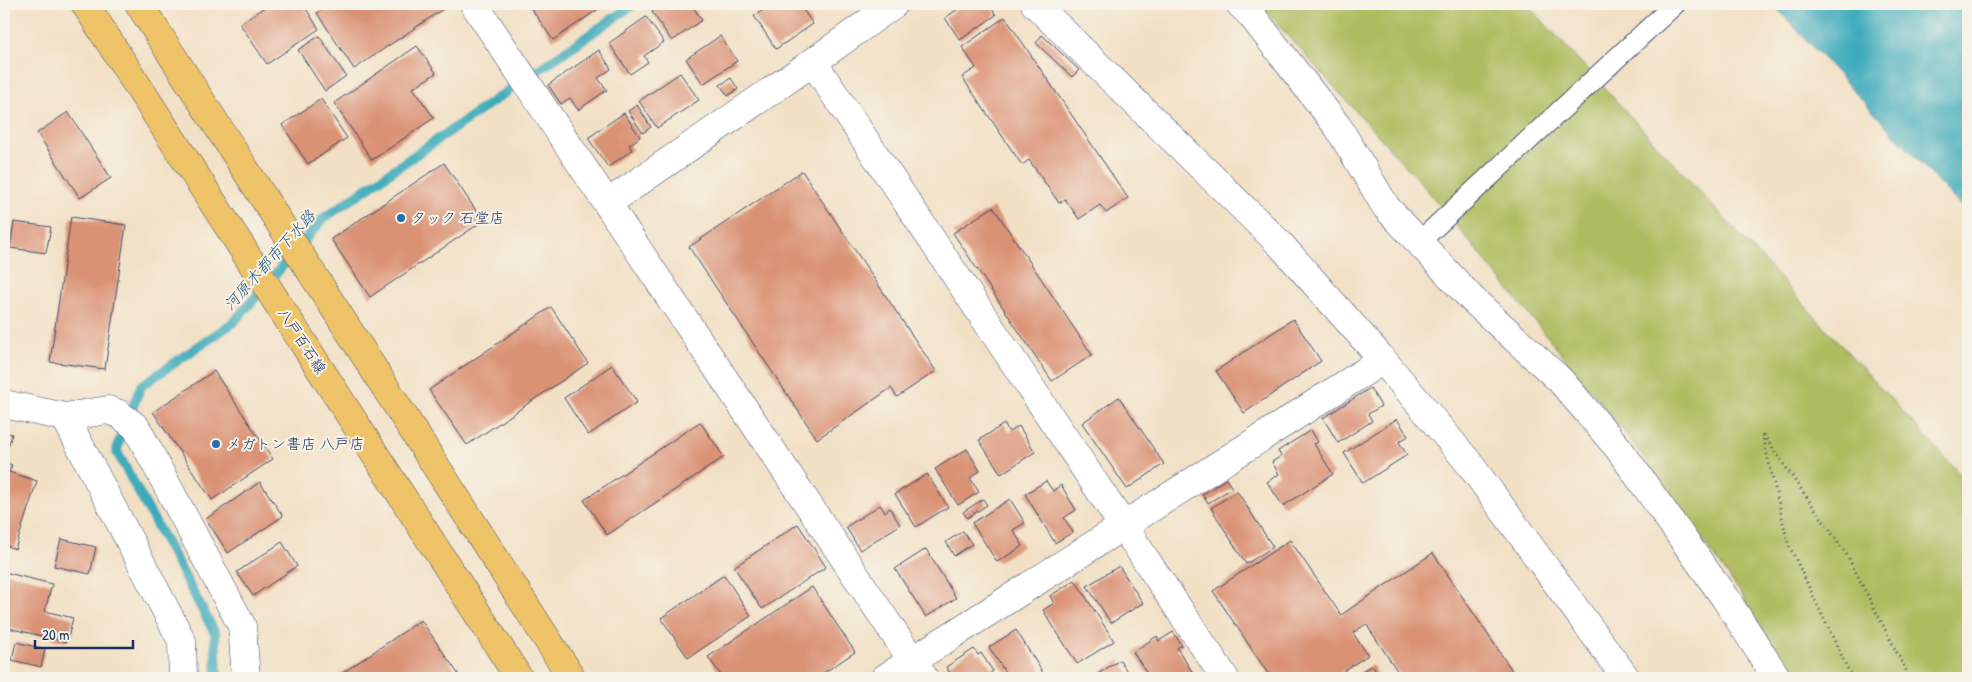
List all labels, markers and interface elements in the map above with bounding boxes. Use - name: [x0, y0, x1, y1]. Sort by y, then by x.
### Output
- water label: 河原木都市下水路: [218, 204, 321, 315]
- place label: タック 石堂店: [411, 207, 504, 228]
- marker: タック 石堂店: [395, 212, 407, 224]
- street label: 八戸百石線: [273, 304, 332, 378]
- place label: メガトン書店 八戸店: [226, 433, 364, 454]
- marker: メガトン書店 八戸店: [210, 438, 222, 450]
- scale bar: [35, 617, 132, 649]
- text: 20 m: [42, 624, 69, 645]

